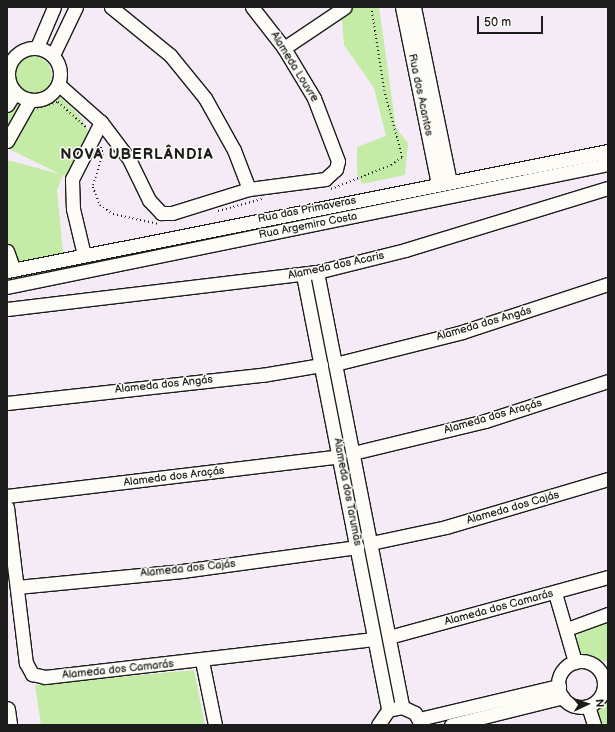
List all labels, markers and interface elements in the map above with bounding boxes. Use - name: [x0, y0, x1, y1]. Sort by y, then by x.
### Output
- scale bar: [479, 8, 545, 34]
- text: 50 m: [484, 15, 511, 30]
- street label: Alameda Louvre: [267, 29, 321, 105]
- street label: Rua dos Acantos: [405, 53, 435, 137]
- district label: NOVA UBERLÂNDIA: [60, 146, 214, 164]
- street label: Rua das Primaveras: [257, 194, 357, 226]
- street label: Rua Argemiro Costa: [258, 210, 358, 242]
- street label: Alameda dos Acaris: [287, 249, 385, 283]
- street label: Alameda dos Angás: [435, 304, 533, 344]
- street label: Alameda dos Angás: [114, 373, 214, 397]
- street label: Alameda dos Araçás: [442, 397, 544, 437]
- street label: Alameda dos Tarumãs: [330, 437, 364, 547]
- street label: Alameda dos Araçás: [123, 464, 225, 490]
- street label: Alameda dos Cajás: [465, 488, 561, 528]
- street label: Alameda dos Cajás: [140, 557, 236, 581]
- street label: Alameda dos Camarás: [443, 587, 555, 629]
- street label: Alameda dos Camarás: [62, 658, 174, 682]
- north arrow: [567, 684, 607, 724]
- text: N: [593, 699, 606, 708]

